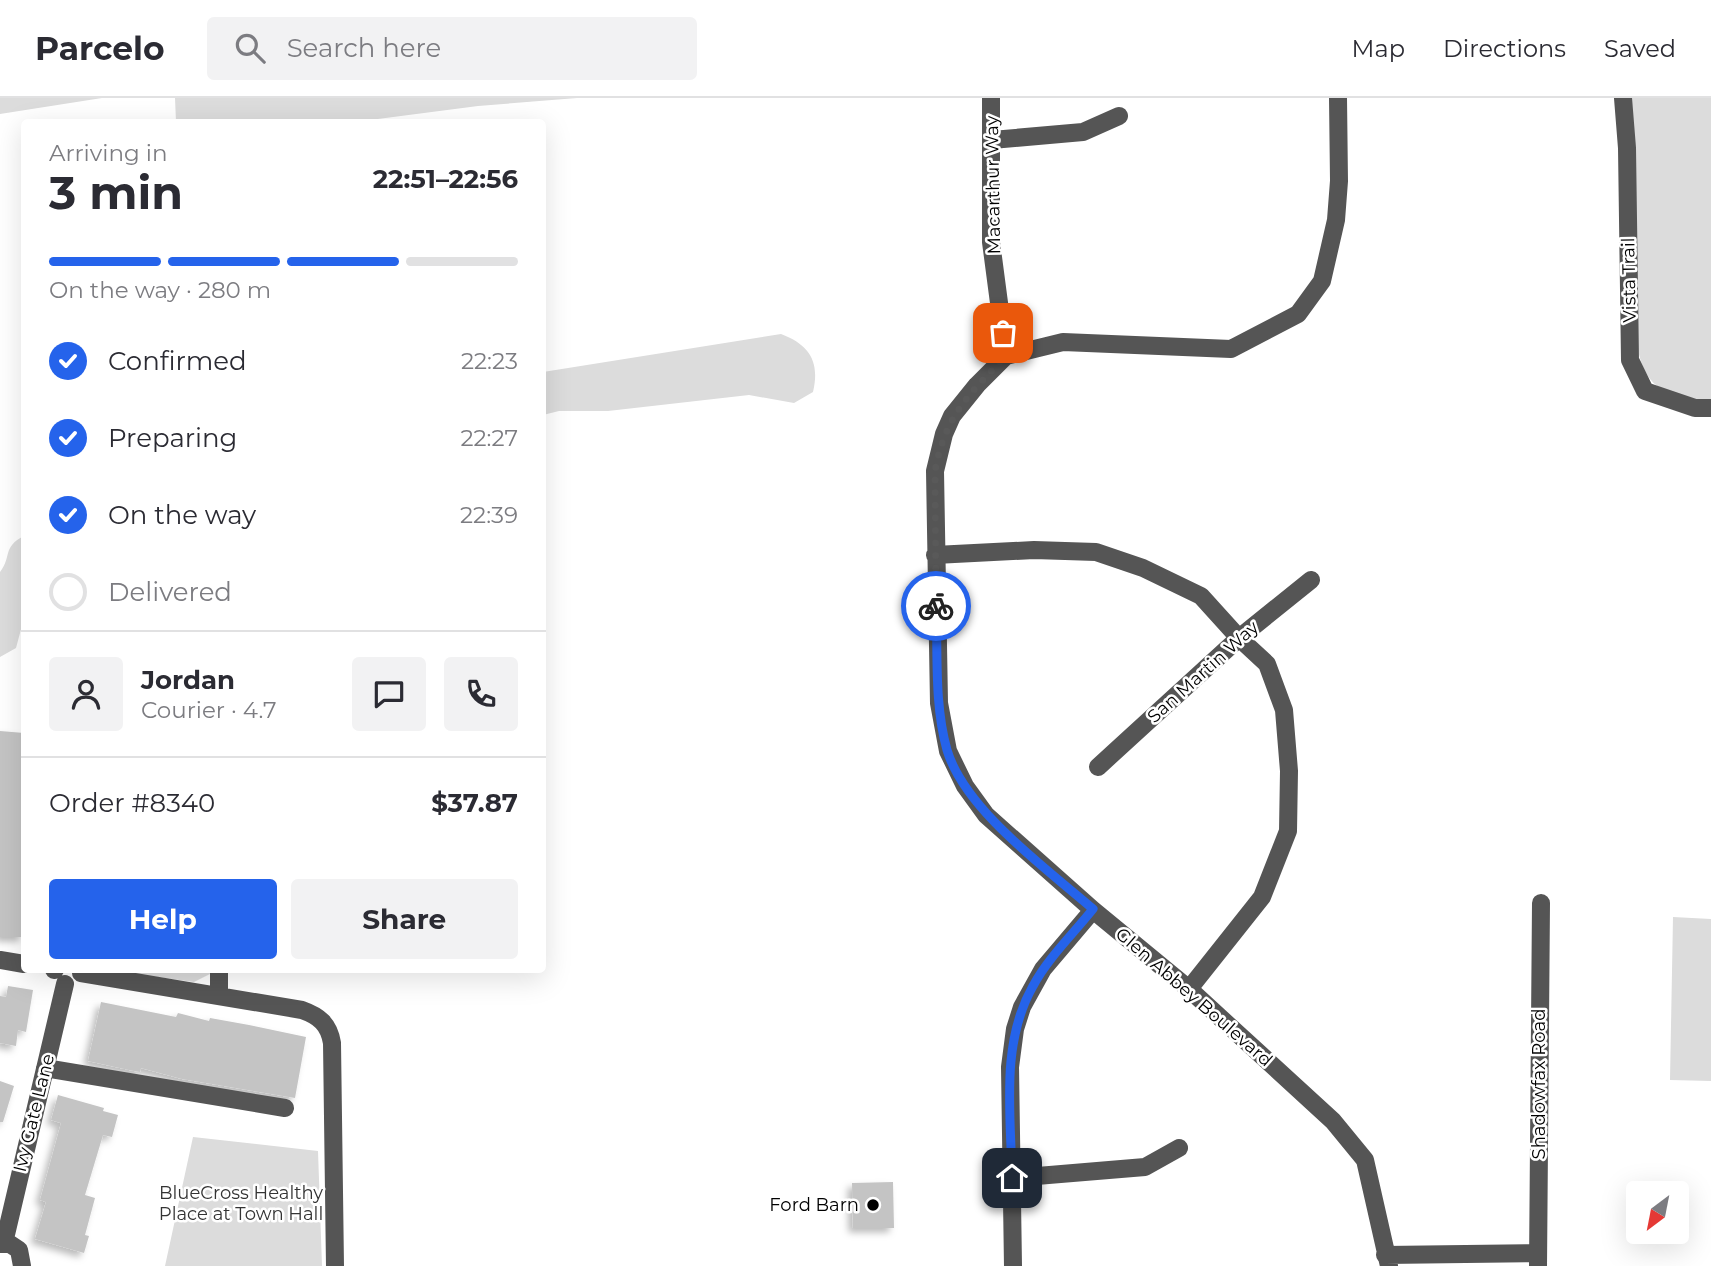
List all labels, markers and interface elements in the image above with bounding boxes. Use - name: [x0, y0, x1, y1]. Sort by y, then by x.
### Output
- search box: [207, 17, 697, 80]
- text: Parcelo: [35, 28, 165, 68]
- icon: search: [231, 29, 269, 67]
- text: Search here: [287, 32, 441, 64]
- text: Map: [1352, 34, 1405, 63]
- text: Directions: [1443, 34, 1566, 63]
- text: Saved: [1604, 34, 1676, 63]
- street label: Macarthur Way: [981, 115, 1005, 254]
- text: Arriving in: [49, 139, 168, 167]
- text: 22:51–22:56: [373, 163, 518, 195]
- text: 3 min: [49, 164, 183, 221]
- street label: Vista Trail: [1617, 237, 1641, 323]
- text: On the way · 280 m: [49, 276, 271, 304]
- pin: [973, 303, 1033, 363]
- icon: bag: [984, 314, 1022, 352]
- icon: check: [49, 342, 87, 380]
- text: Confirmed: [108, 345, 247, 377]
- text: 22:23: [461, 347, 518, 375]
- icon: check: [49, 419, 87, 457]
- text: Preparing: [108, 422, 237, 454]
- text: 22:27: [460, 424, 518, 452]
- icon: check: [49, 496, 87, 534]
- text: On the way: [108, 499, 256, 531]
- text: 22:39: [460, 501, 518, 529]
- courier: [901, 571, 971, 641]
- text: Delivered: [108, 576, 232, 608]
- icon: bike: [917, 587, 955, 625]
- street label: San Martin Way: [1143, 616, 1263, 728]
- button: person: [49, 657, 123, 731]
- button: chat: [352, 657, 426, 731]
- button: phone: [444, 657, 518, 731]
- text: Jordan: [141, 664, 235, 696]
- text: Courier · 4.7: [141, 696, 277, 724]
- text: Order #8340: [49, 787, 215, 819]
- text: $37.87: [431, 787, 518, 819]
- button: Help: [49, 879, 277, 959]
- button: Share: [291, 879, 518, 959]
- street label: Glen Abbey Boulevard: [1111, 923, 1277, 1071]
- street label: Shadowfax Road: [1528, 1009, 1550, 1159]
- street label: Ivy Gate Lane: [9, 1052, 59, 1174]
- pin: [982, 1148, 1042, 1208]
- icon: home: [993, 1159, 1031, 1197]
- north arrow: [1626, 1181, 1689, 1244]
- map controls: [1626, 1181, 1689, 1244]
- park label: BlueCross Healthy Place at Town Hall: [159, 1182, 323, 1225]
- place label: Ford Barn: [769, 1194, 859, 1216]
- marker: Ford Barn: [865, 1197, 881, 1213]

